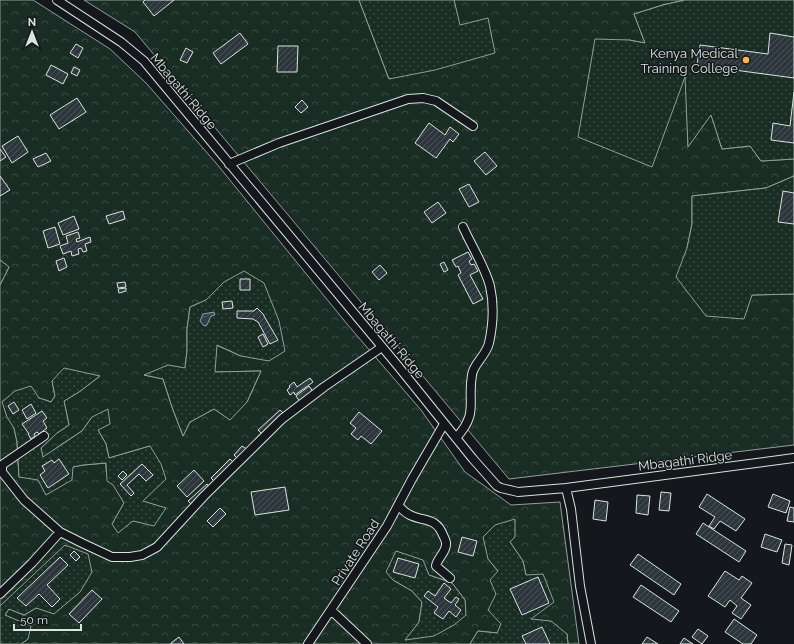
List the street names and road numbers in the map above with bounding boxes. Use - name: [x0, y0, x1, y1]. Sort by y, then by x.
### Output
- street label: Mbagathi Ridge: [147, 50, 220, 133]
- street label: Mbagathi Ridge: [355, 299, 428, 382]
- street label: Mbagathi Ridge: [637, 447, 733, 474]
- street label: Private Road: [329, 516, 382, 588]

